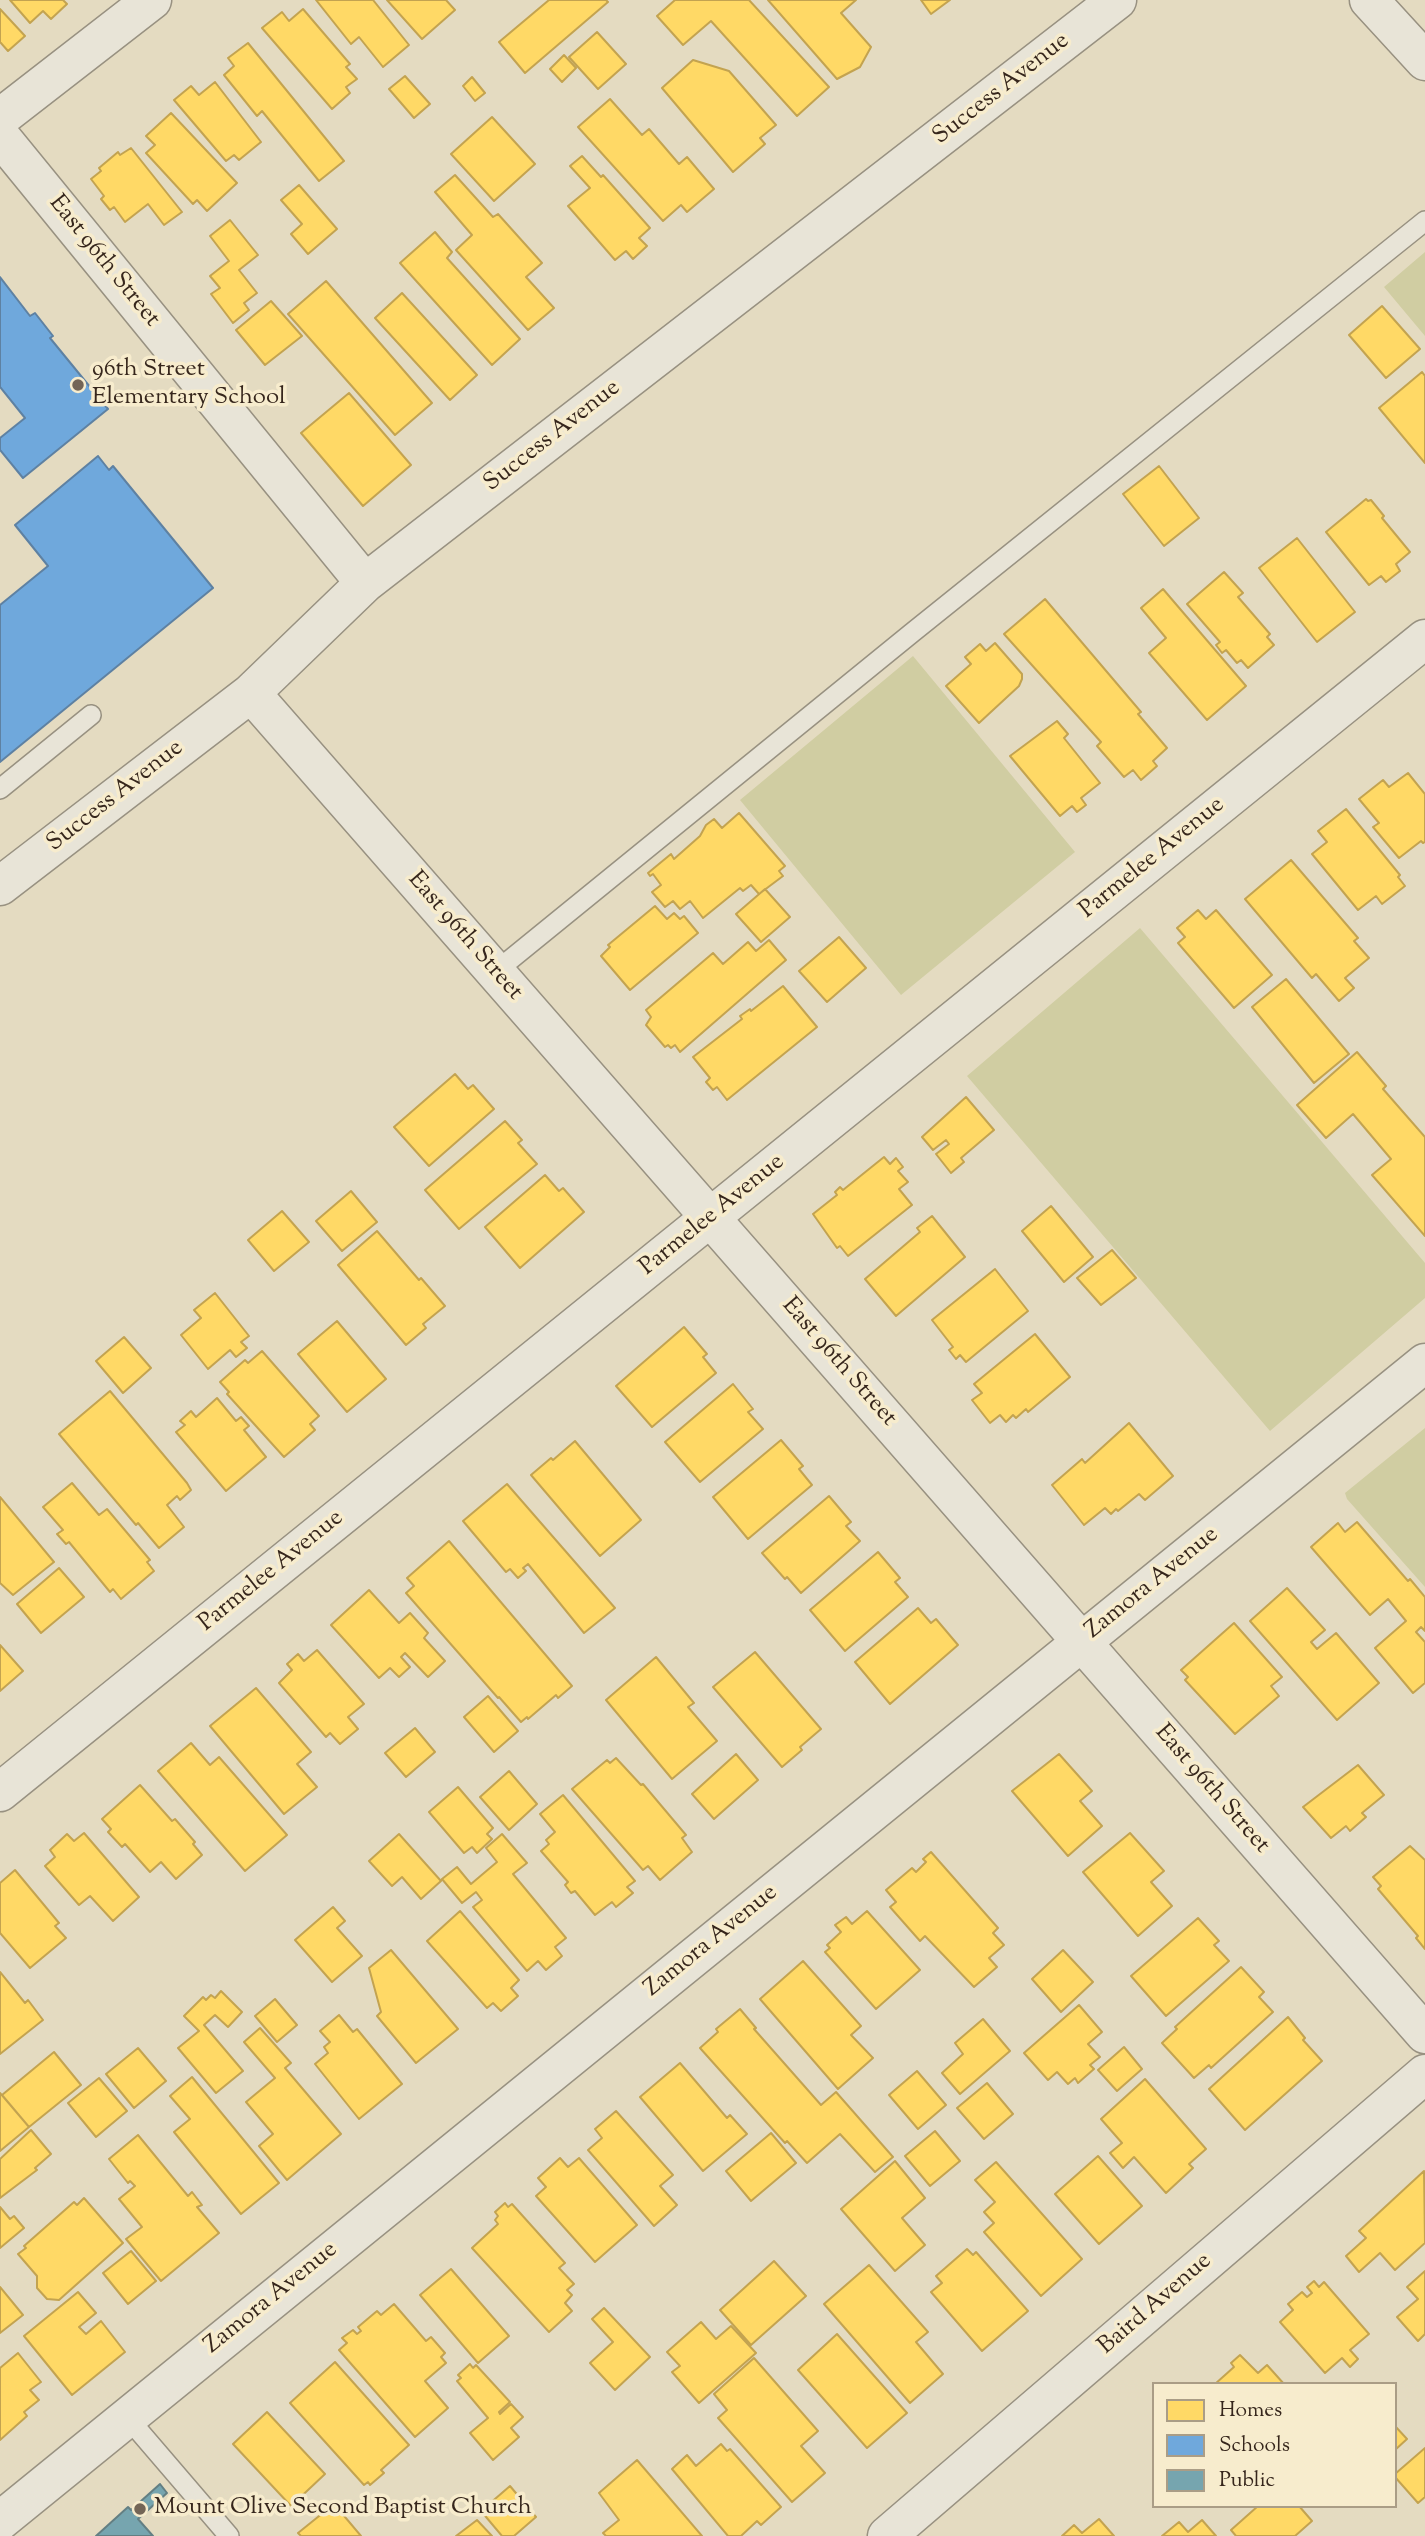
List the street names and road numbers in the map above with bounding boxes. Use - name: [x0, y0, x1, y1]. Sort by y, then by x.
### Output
- street label: Success Avenue: [928, 28, 1076, 152]
- street label: East 96th Street: [41, 190, 165, 334]
- street label: Success Avenue: [479, 375, 627, 499]
- street label: Success Avenue: [42, 735, 190, 859]
- street label: Parmelee Avenue: [1075, 792, 1231, 926]
- street label: East 96th Street: [400, 867, 528, 1007]
- street label: Parmelee Avenue: [635, 1149, 791, 1283]
- street label: East 96th Street: [774, 1293, 902, 1433]
- street label: Parmelee Avenue: [194, 1505, 350, 1639]
- street label: Zamora Avenue: [1081, 1522, 1225, 1646]
- street label: East 96th Street: [1147, 1720, 1275, 1860]
- street label: Zamora Avenue: [640, 1880, 784, 2004]
- street label: Zamora Avenue: [200, 2237, 344, 2361]
- street label: Baird Avenue: [1093, 2248, 1219, 2362]

